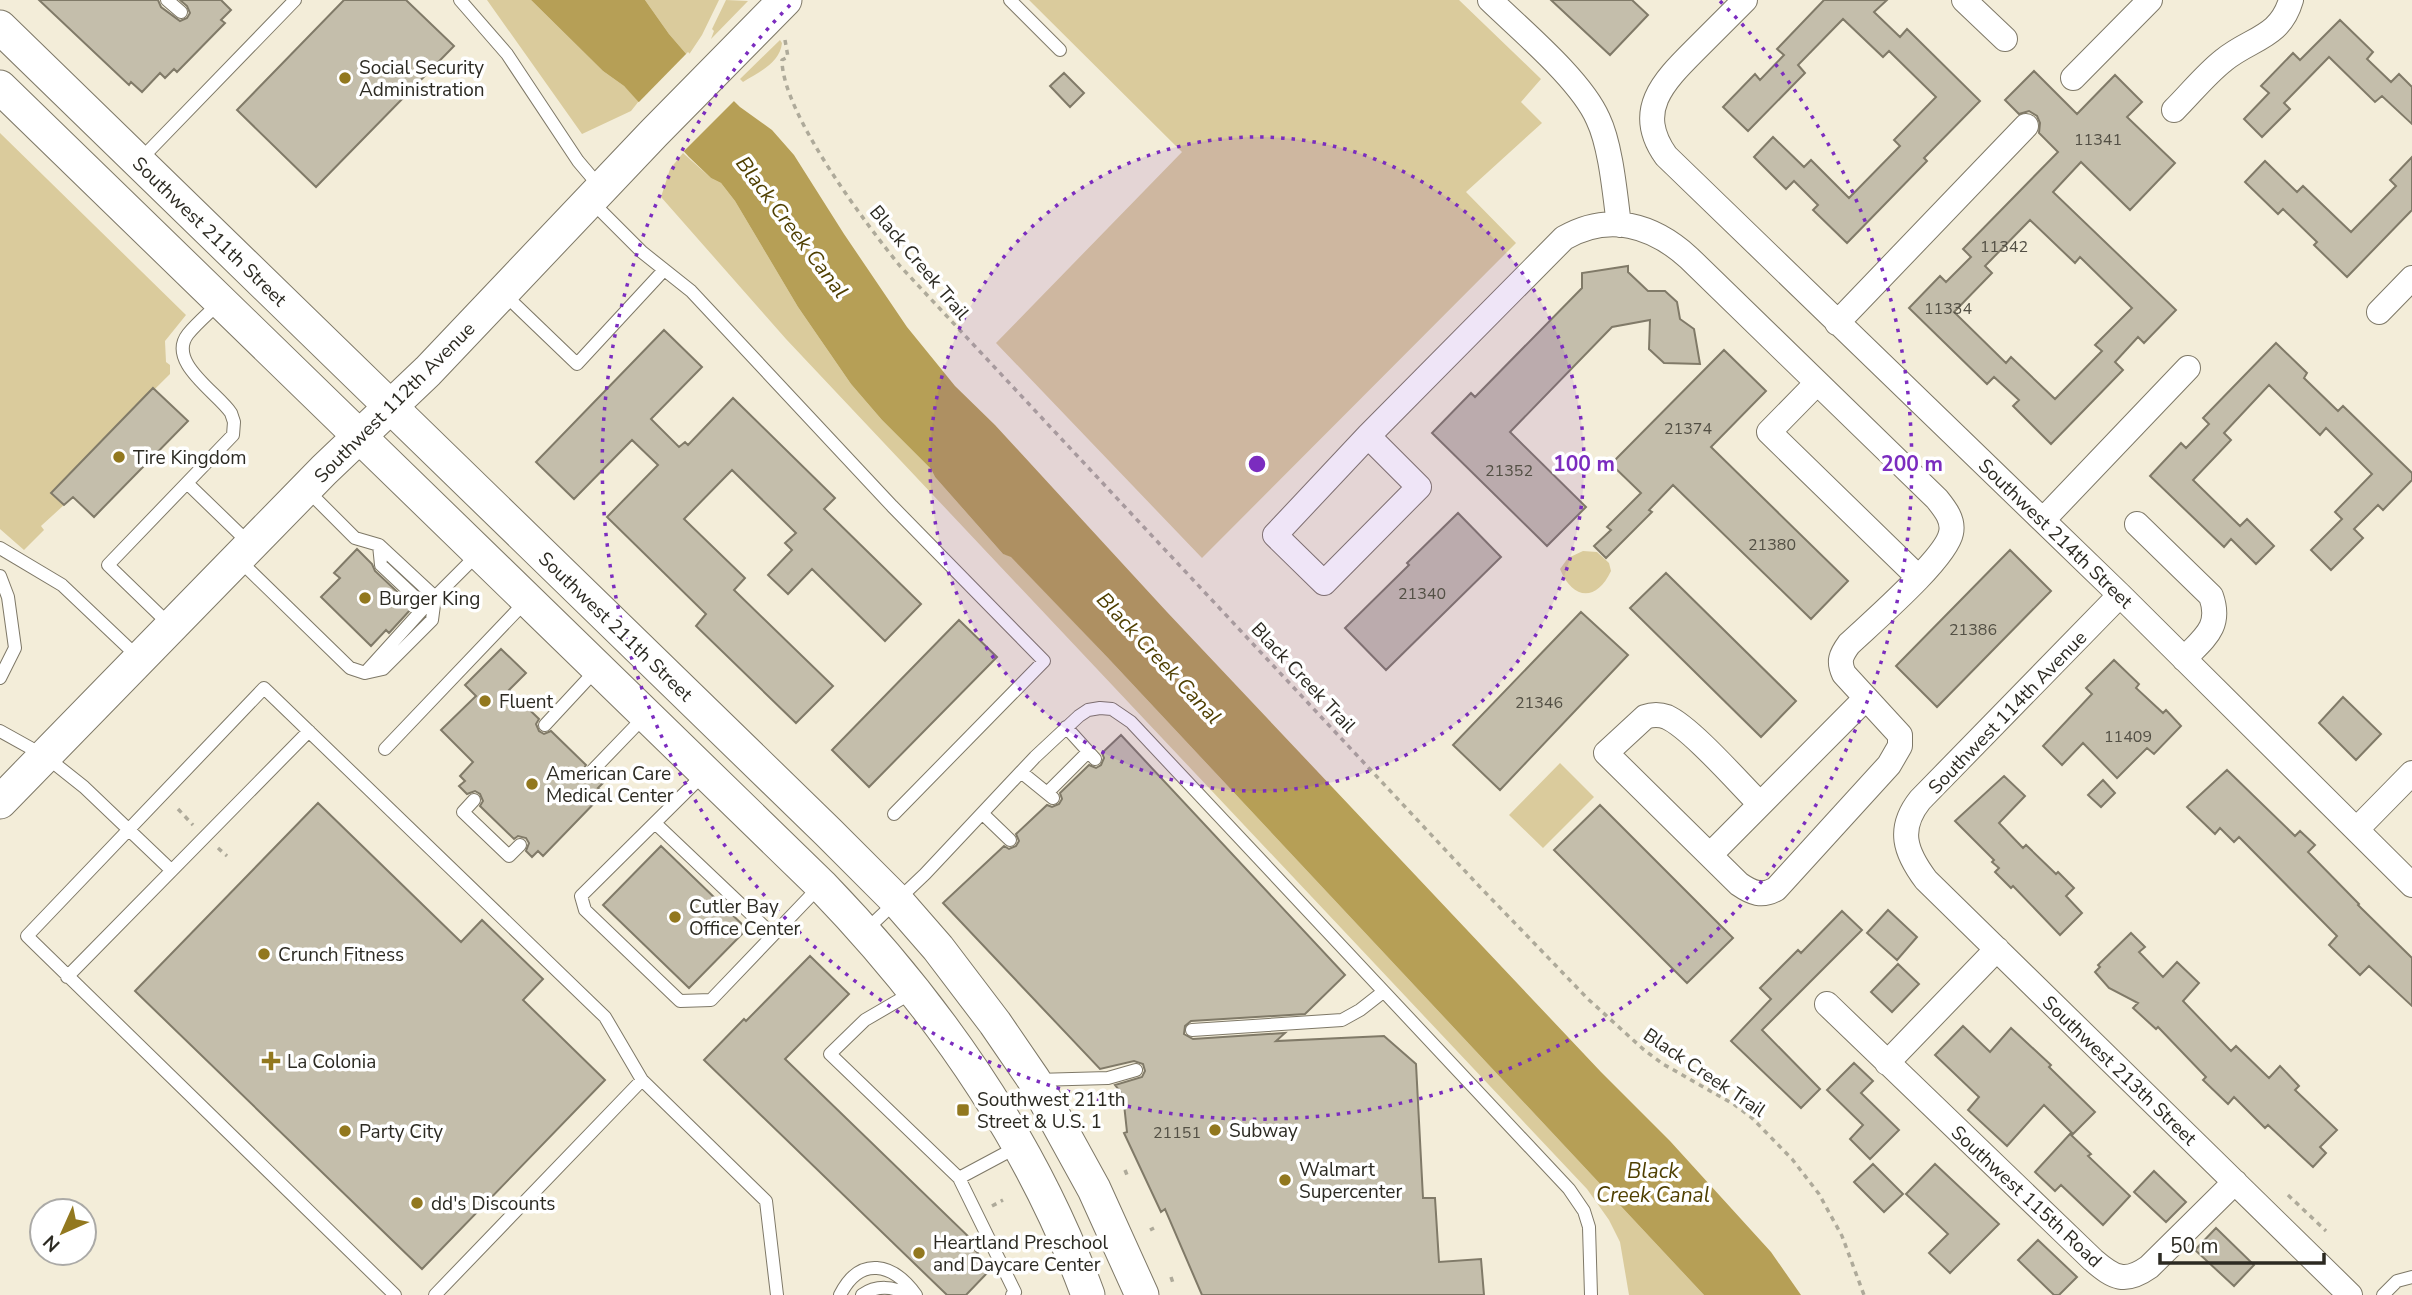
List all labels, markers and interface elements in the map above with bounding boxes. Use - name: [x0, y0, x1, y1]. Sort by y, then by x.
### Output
- place label: Social Security Administration: [359, 55, 485, 103]
- marker: Social Security Administration: [337, 70, 353, 86]
- house number: 11341: [2074, 129, 2122, 151]
- water label: Black Creek Canal: [729, 150, 855, 304]
- street label: Southwest 211th Street: [126, 151, 292, 313]
- street label: Black Creek Trail: [863, 200, 975, 326]
- house number: 11342: [1980, 236, 2028, 258]
- house number: 11334: [1924, 298, 1972, 320]
- street label: Southwest 112th Avenue: [308, 316, 481, 489]
- house number: 21374: [1664, 418, 1712, 440]
- place label: Tire Kingdom: [133, 445, 247, 471]
- marker: Tire Kingdom: [111, 449, 127, 465]
- text: 100 m: [1553, 450, 1615, 478]
- text: 200 m: [1881, 450, 1943, 478]
- centre of rings: [1245, 452, 1269, 476]
- street label: Southwest 214th Street: [1972, 453, 2138, 615]
- house number: 21352: [1485, 460, 1533, 482]
- house number: 21380: [1748, 534, 1796, 556]
- street label: Southwest 211th Street: [532, 546, 698, 708]
- house number: 21340: [1398, 583, 1446, 605]
- place label: Burger King: [379, 586, 480, 612]
- water label: Black Creek Canal: [1090, 586, 1228, 730]
- marker: Burger King: [357, 590, 373, 606]
- street label: Black Creek Trail: [1245, 617, 1362, 739]
- house number: 21386: [1949, 619, 1997, 641]
- street label: Southwest 114th Avenue: [1923, 625, 2093, 800]
- place label: Fluent: [499, 689, 554, 715]
- house number: 21346: [1515, 692, 1563, 714]
- marker: Fluent: [477, 693, 493, 709]
- house number: 11409: [2104, 726, 2152, 748]
- place label: American Care Medical Center: [546, 761, 674, 809]
- marker: American Care Medical Center: [524, 776, 540, 792]
- place label: Cutler Bay Office Center: [689, 894, 800, 942]
- marker: Cutler Bay Office Center: [667, 909, 683, 925]
- place label: Crunch Fitness: [278, 942, 404, 968]
- marker: Crunch Fitness: [256, 946, 272, 962]
- street label: Southwest 213th Street: [2036, 990, 2202, 1152]
- street label: Black Creek Trail: [1638, 1022, 1771, 1124]
- place label: La Colonia: [287, 1049, 376, 1075]
- marker: La Colonia: [261, 1051, 281, 1071]
- place label: Southwest 211th Street & U.S. 1: [977, 1087, 1125, 1135]
- marker: Southwest 211th Street & U.S. 1: [955, 1102, 971, 1118]
- place label: Subway: [1229, 1118, 1298, 1144]
- place label: Party City: [359, 1119, 443, 1145]
- street label: Southwest 115th Road: [1945, 1120, 2107, 1274]
- house number: 21151: [1153, 1122, 1201, 1144]
- marker: Subway: [1207, 1122, 1223, 1138]
- marker: Party City: [337, 1123, 353, 1139]
- place label: Walmart Supercenter: [1299, 1157, 1402, 1205]
- water label: Black Creek Canal: [1596, 1157, 1710, 1209]
- marker: Walmart Supercenter: [1277, 1172, 1293, 1188]
- place label: dd's Discounts: [431, 1191, 555, 1217]
- marker: dd's Discounts: [409, 1195, 425, 1211]
- north arrow: [28, 1197, 98, 1267]
- scale bar: [2160, 1222, 2324, 1266]
- text: N: [37, 1229, 66, 1258]
- place label: Heartland Preschool and Daycare Center: [933, 1230, 1109, 1278]
- text: 50 m: [2170, 1232, 2219, 1260]
- marker: Heartland Preschool and Daycare Center: [911, 1245, 927, 1261]

